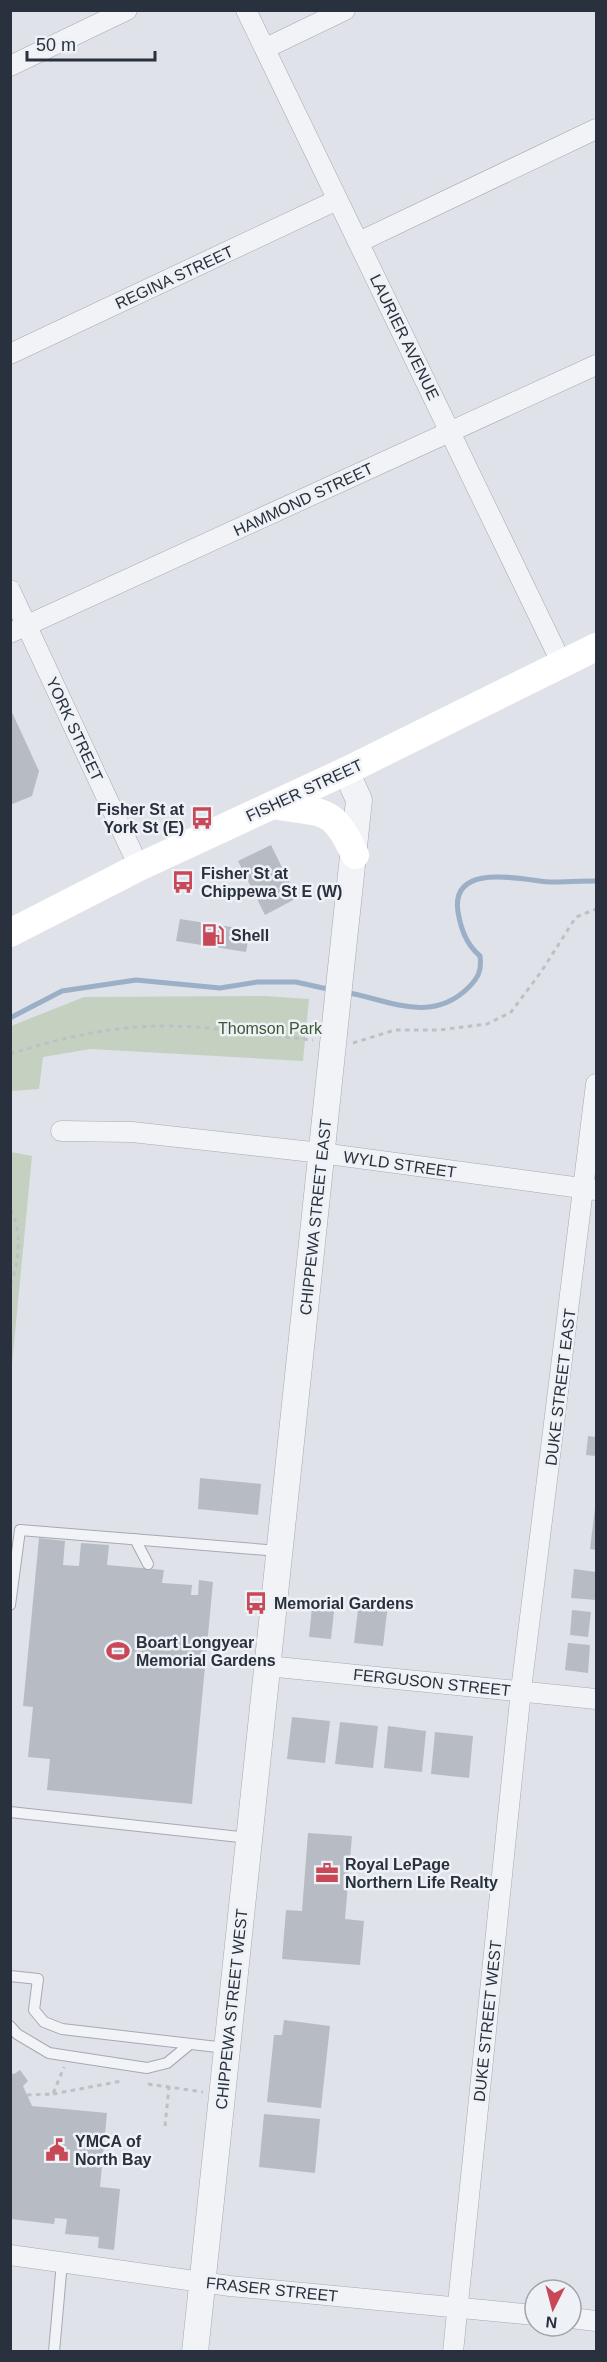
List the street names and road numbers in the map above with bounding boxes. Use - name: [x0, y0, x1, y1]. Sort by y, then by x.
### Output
- street label: REGINA STREET: [113, 243, 236, 312]
- street label: LAURIER AVENUE: [367, 272, 442, 403]
- street label: HAMMOND STREET: [231, 460, 376, 539]
- street label: YORK STREET: [43, 674, 106, 784]
- street label: FISHER STREET: [243, 756, 365, 825]
- street label: CHIPPEWA STREET EAST: [297, 1118, 334, 1316]
- street label: WYLD STREET: [342, 1148, 458, 1181]
- street label: DUKE STREET EAST: [542, 1307, 579, 1466]
- street label: FERGUSON STREET: [352, 1666, 512, 1699]
- street label: CHIPPEWA STREET WEST: [212, 1908, 251, 2110]
- street label: DUKE STREET WEST: [471, 1939, 504, 2103]
- street label: FRASER STREET: [205, 2274, 339, 2305]

